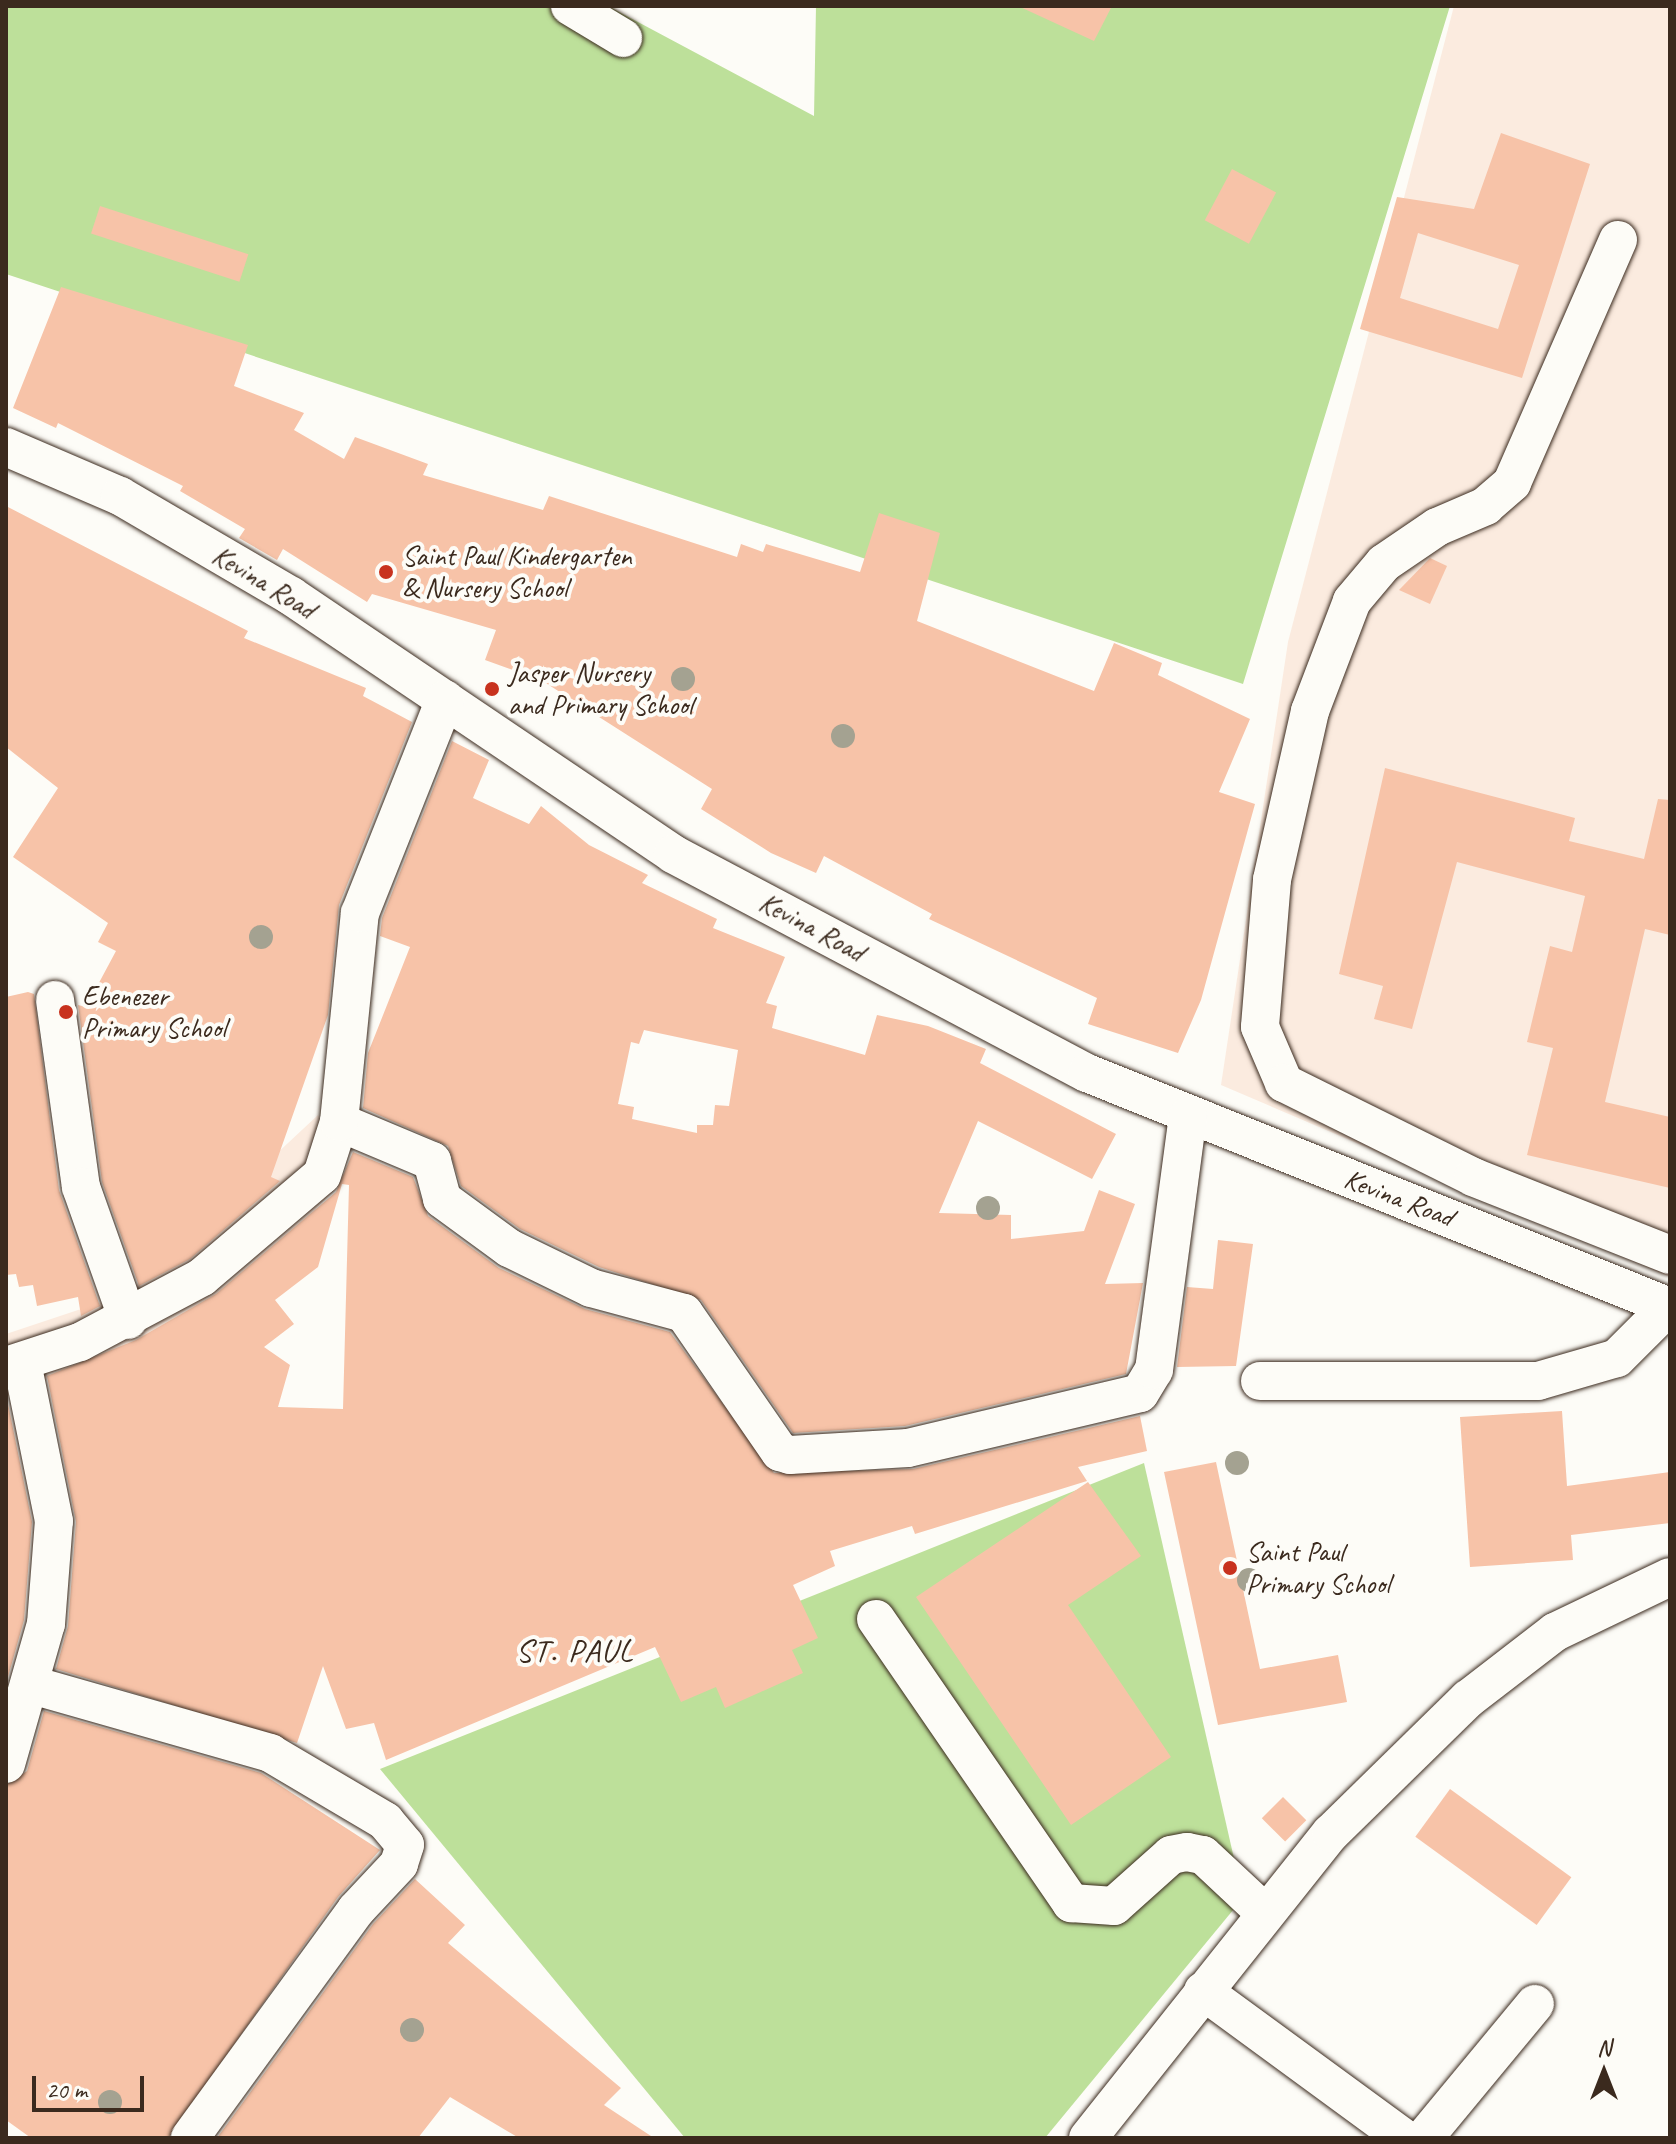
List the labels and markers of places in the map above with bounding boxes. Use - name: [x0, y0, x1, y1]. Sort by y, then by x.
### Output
- place label: Saint Paul Kindergarten & Nursery School: [402, 539, 632, 605]
- marker: Saint Paul Kindergarten & Nursery School: [377, 563, 395, 581]
- place label: Jasper Nursery and Primary School: [508, 656, 694, 722]
- marker: Jasper Nursery and Primary School: [483, 680, 501, 698]
- place label: Ebenezer Primary School: [82, 979, 225, 1045]
- marker: Ebenezer Primary School: [57, 1003, 75, 1021]
- place label: Saint Paul Primary School: [1246, 1535, 1389, 1601]
- marker: Saint Paul Primary School: [1221, 1559, 1239, 1577]

